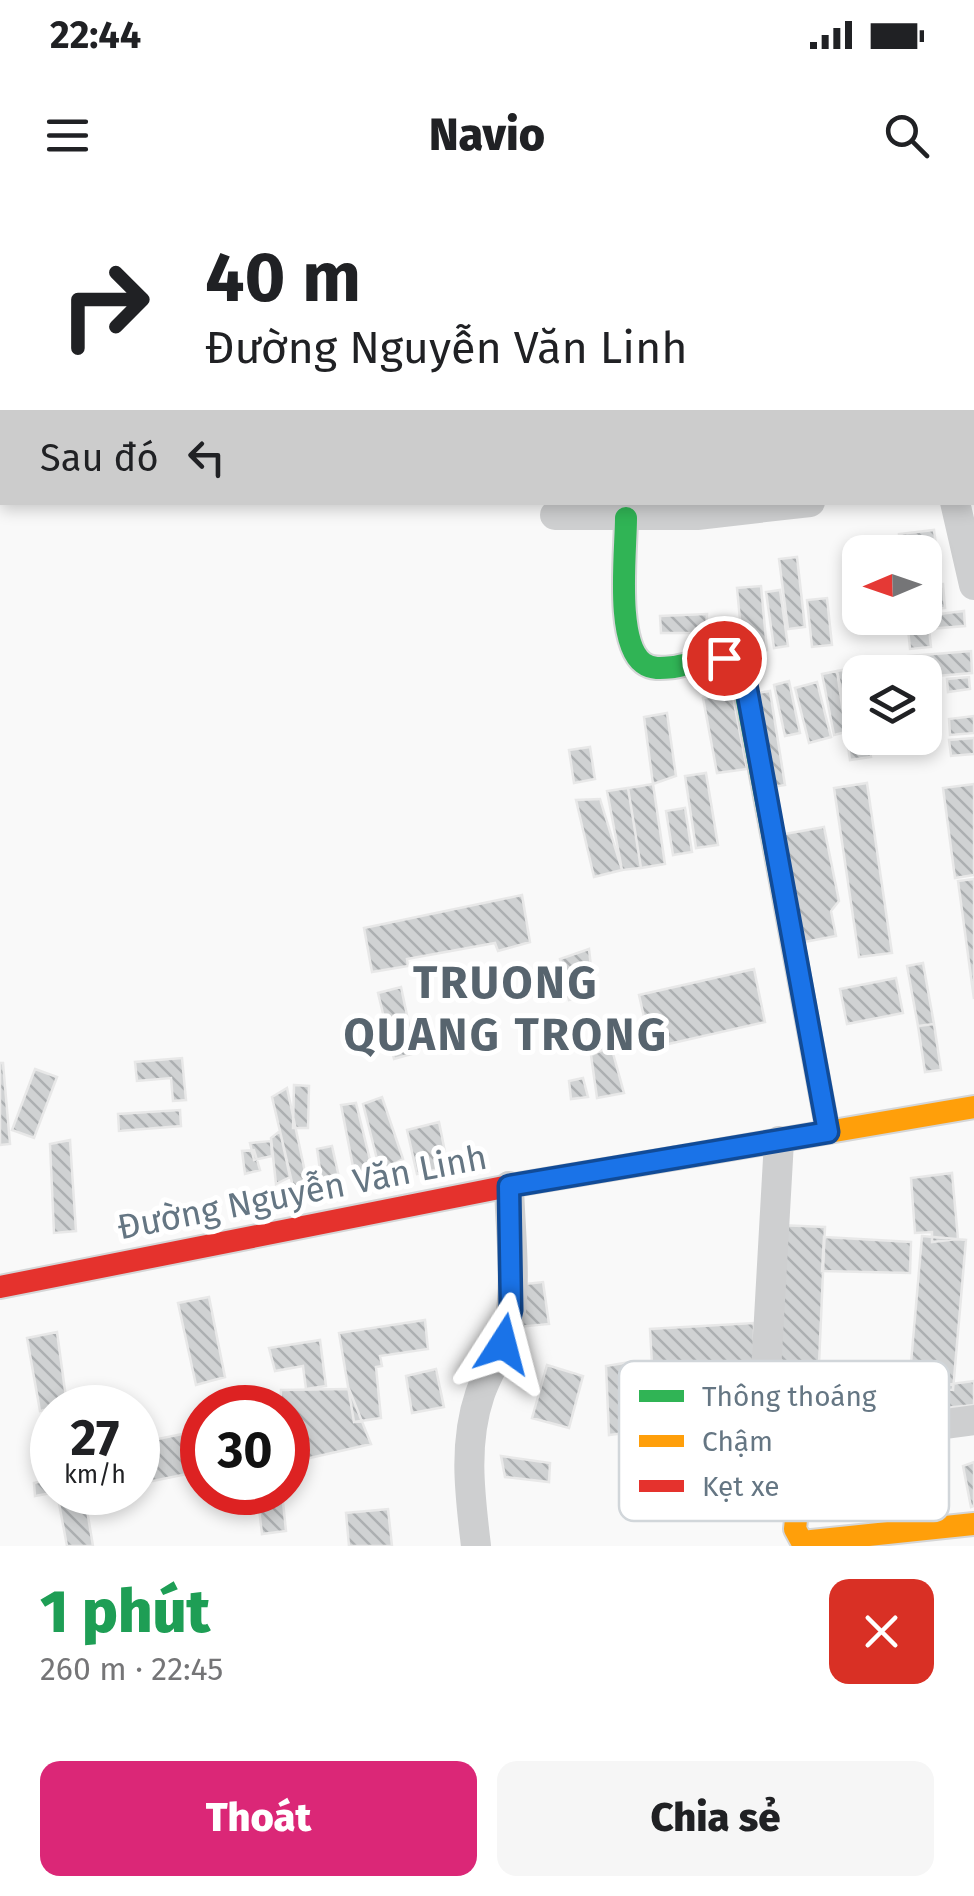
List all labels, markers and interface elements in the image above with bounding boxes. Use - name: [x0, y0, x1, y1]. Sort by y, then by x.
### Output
- text: 22:44: [50, 12, 141, 58]
- icon: menu: [40, 108, 95, 163]
- text: Navio: [429, 108, 545, 162]
- icon: search: [879, 108, 934, 163]
- text: 40 m: [205, 236, 361, 320]
- icon: right: [40, 240, 170, 370]
- text: Đường Nguyễn Văn Linh: [205, 321, 688, 375]
- icon: left: [179, 430, 234, 485]
- text: Sau đó: [40, 435, 159, 481]
- north arrow: [842, 535, 942, 635]
- map controls: [842, 535, 942, 755]
- pin: [682, 616, 767, 701]
- icon: arrive: [697, 631, 752, 686]
- button: layers: [842, 655, 942, 755]
- district label: TRUONG QUANG TRONG: [344, 956, 668, 1062]
- street label: Đường Nguyễn Văn Linh: [114, 1136, 490, 1248]
- position arrow: [451, 1292, 555, 1396]
- legend: [619, 1361, 949, 1521]
- text: Thông thoáng: [702, 1380, 877, 1413]
- speed limit sign: 30: [180, 1385, 310, 1515]
- text: 27: [71, 1408, 119, 1468]
- text: Chậm: [702, 1425, 773, 1458]
- text: km/h: [64, 1460, 126, 1490]
- text: Kẹt xe: [702, 1470, 779, 1503]
- text: 1 phút: [40, 1576, 210, 1648]
- button: close: [829, 1579, 934, 1684]
- text: 260 m · 22:45: [40, 1650, 223, 1688]
- button: Thoát: [40, 1761, 477, 1876]
- button: Chia sẻ: [497, 1761, 934, 1876]

